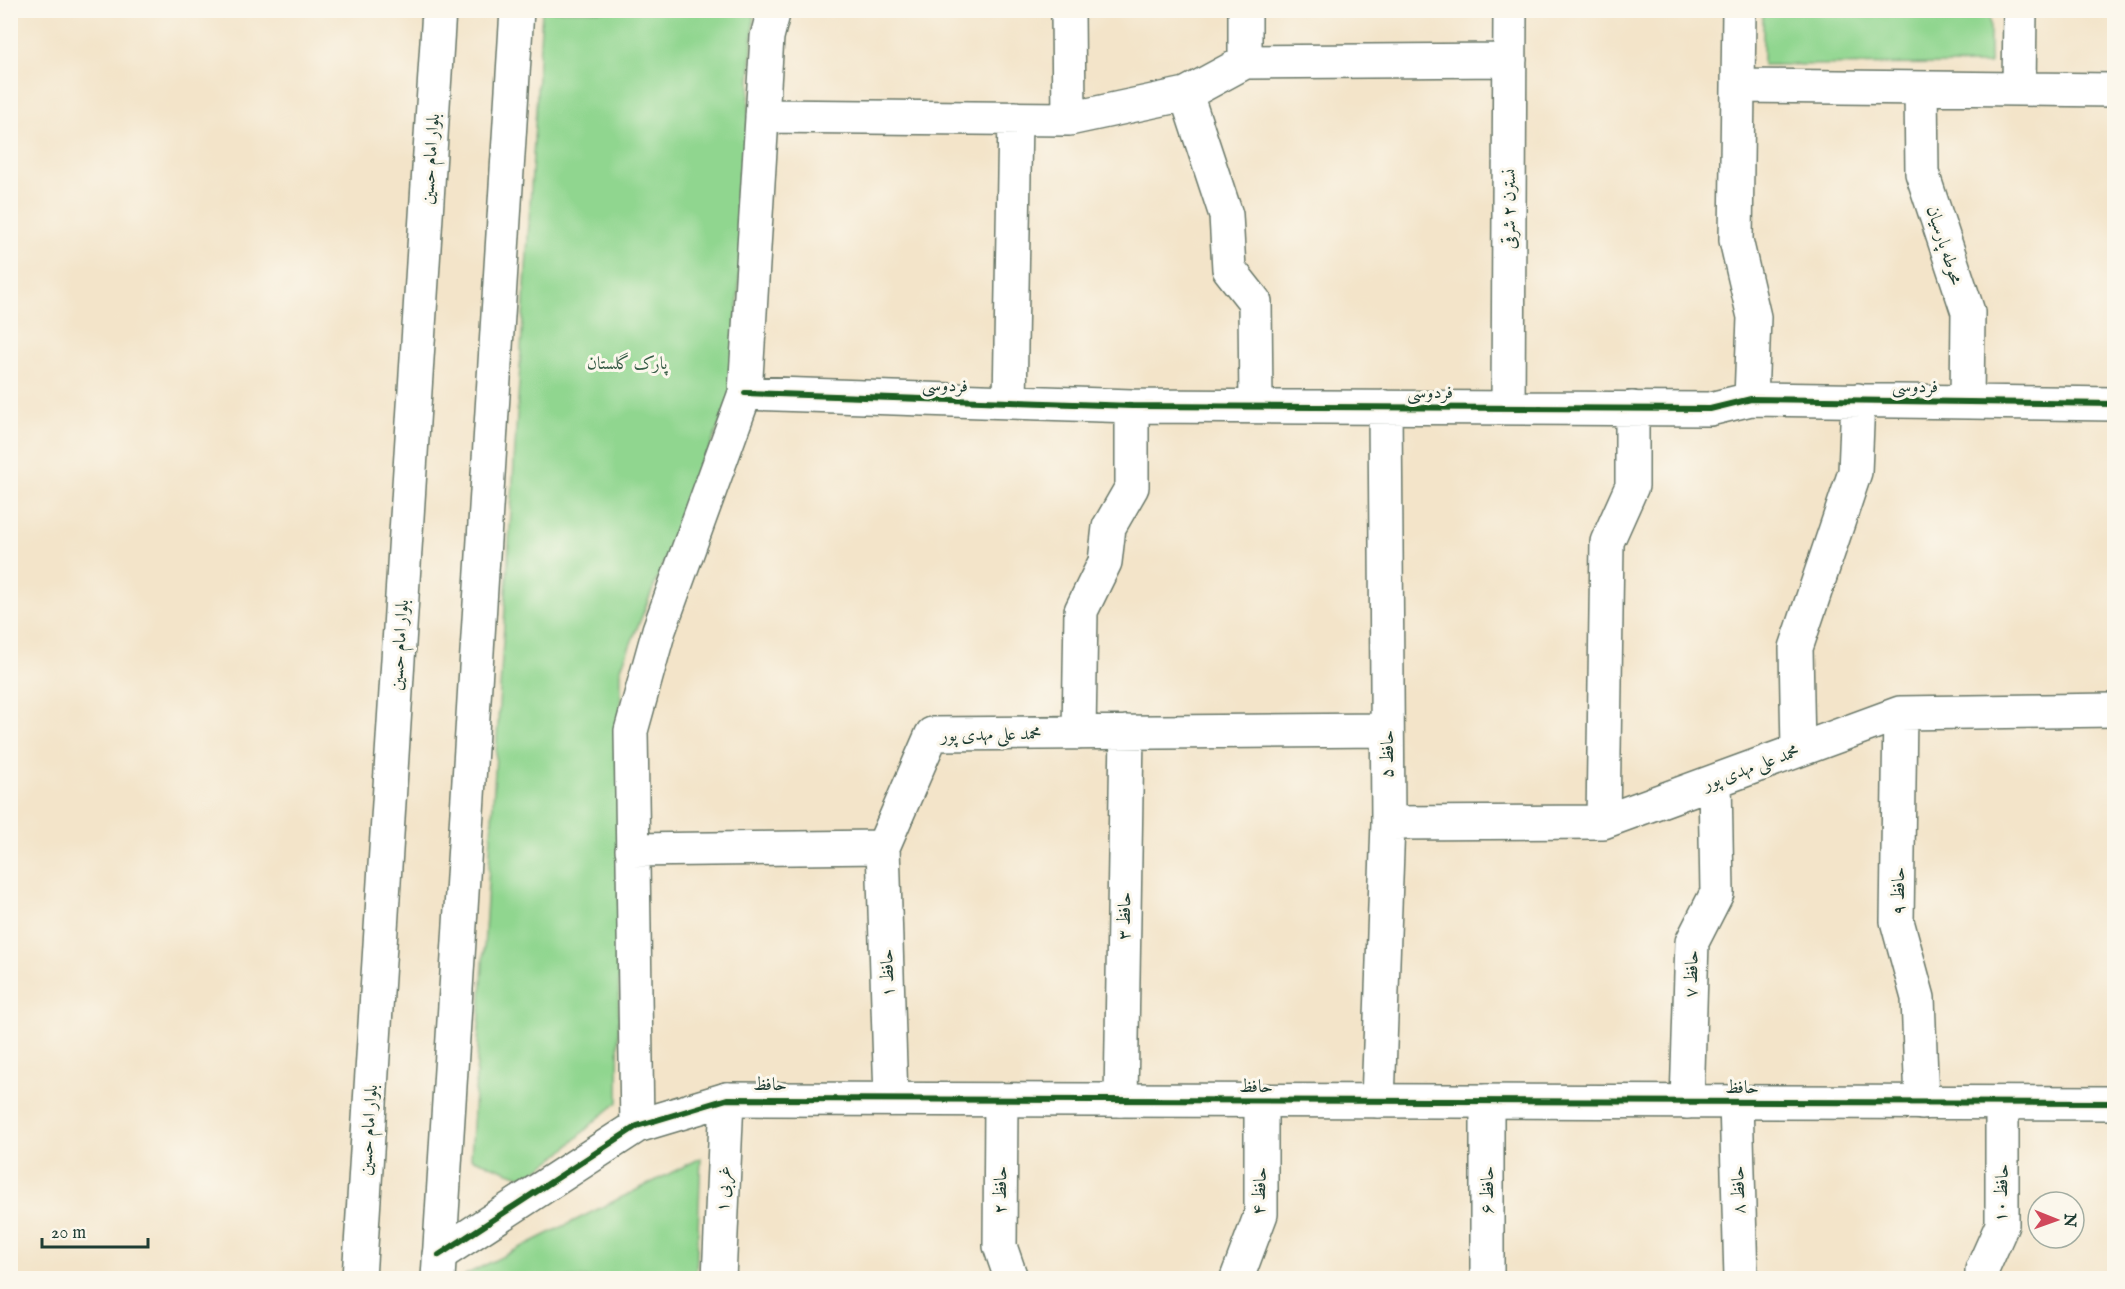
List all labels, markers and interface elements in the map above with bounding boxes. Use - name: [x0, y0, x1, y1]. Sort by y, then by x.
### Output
- street label: بلوار امام حسین: [417, 113, 449, 206]
- street label: نسترن ۲ شرقی: [1499, 169, 1522, 249]
- street label: محوطه پارسیان: [1920, 203, 1967, 288]
- park label: پارک گلستان: [587, 352, 669, 376]
- street label: فردوسی: [921, 374, 968, 399]
- street label: فردوسی: [1892, 376, 1938, 399]
- street label: فردوسی: [1407, 382, 1453, 405]
- street label: بلوار امام حسین: [386, 599, 418, 692]
- street label: محمد علی مهدی پور: [938, 723, 1042, 748]
- street label: حافظ ۵: [1377, 730, 1400, 778]
- street label: محمد علی مهدی پور: [1698, 740, 1803, 797]
- street label: حافظ ۹: [1888, 867, 1911, 915]
- street label: حافظ ۳: [1114, 892, 1137, 940]
- street label: حافظ ۱: [876, 948, 901, 997]
- street label: حافظ ۷: [1680, 950, 1705, 999]
- street label: حافظ: [753, 1074, 787, 1097]
- street label: حافظ: [1239, 1076, 1273, 1099]
- street label: حافظ: [1725, 1077, 1759, 1100]
- street label: بلوار امام حسین: [355, 1084, 387, 1177]
- street label: حافظ ۱۰: [1990, 1163, 2015, 1223]
- street label: ۱ غربی: [712, 1165, 737, 1213]
- street label: حافظ ۸: [1727, 1165, 1752, 1214]
- street label: حافظ ۲: [990, 1166, 1013, 1214]
- street label: حافظ ۴: [1248, 1166, 1273, 1216]
- street label: حافظ ۶: [1477, 1166, 1500, 1214]
- north arrow: [2026, 1190, 2086, 1250]
- scale bar: [42, 1211, 148, 1249]
- text: N: [2059, 1212, 2079, 1227]
- text: 20 m: [51, 1222, 86, 1245]

